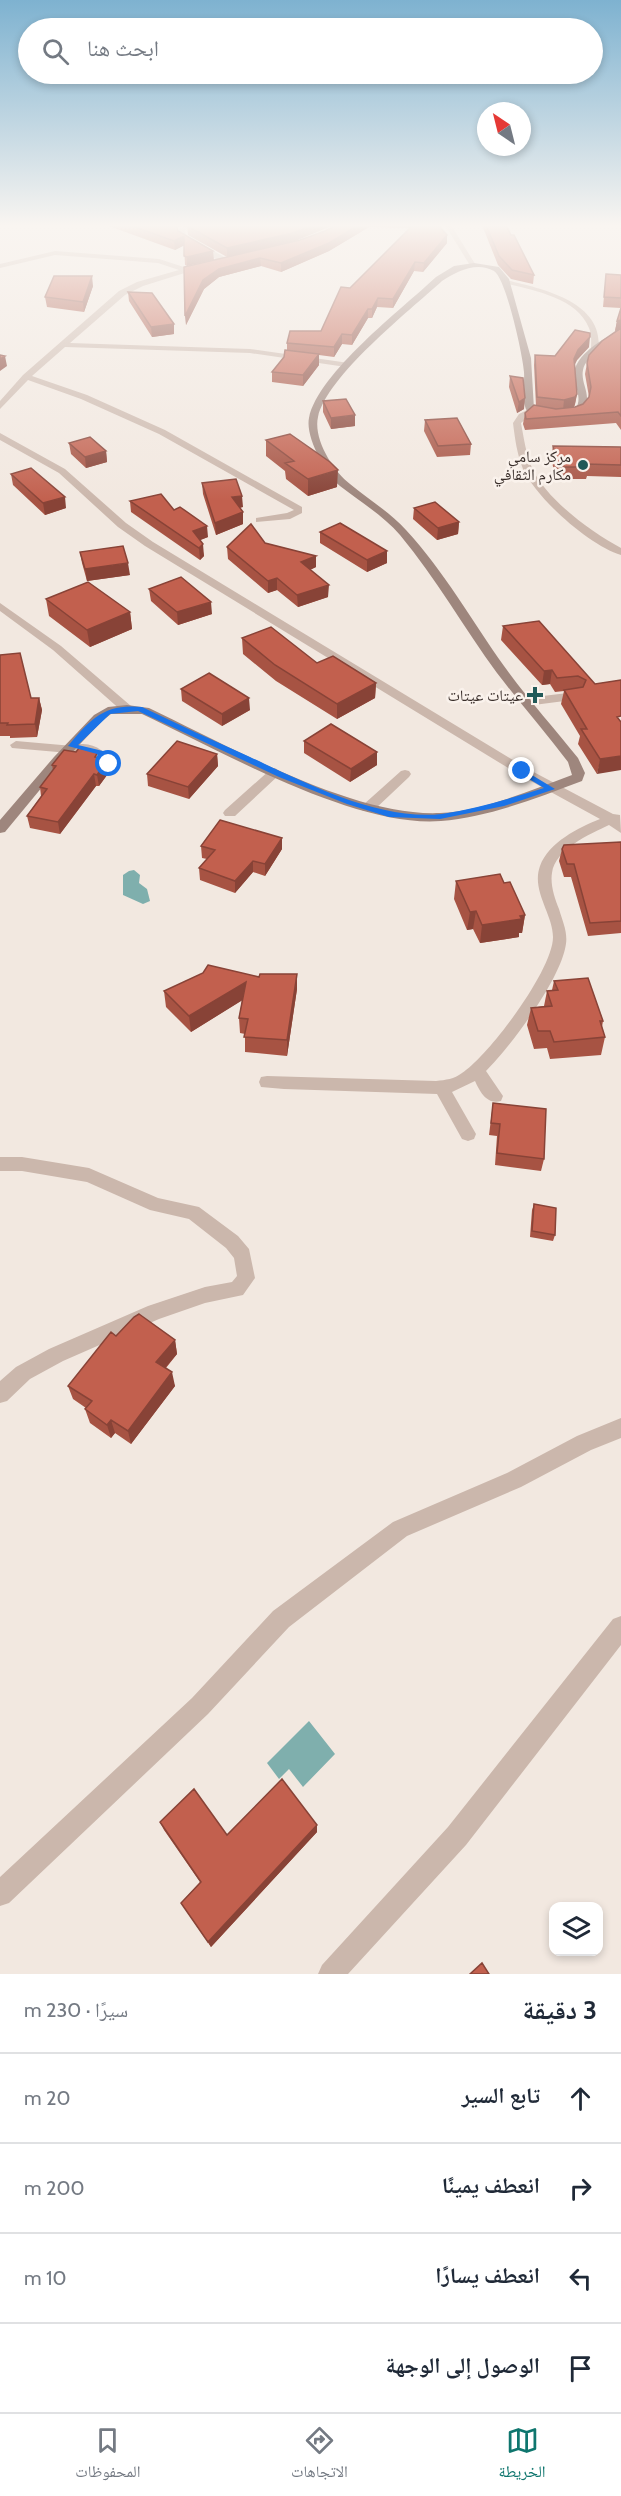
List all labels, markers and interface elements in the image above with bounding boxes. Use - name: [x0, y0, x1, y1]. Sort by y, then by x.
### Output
- search box: [18, 18, 603, 84]
- icon: search: [39, 35, 72, 68]
- text: ابحث هنا: [87, 35, 159, 62]
- north arrow: [477, 102, 531, 156]
- place label: مركز سامي مكارم الثقافي: [494, 447, 571, 487]
- marker: مركز سامي مكارم الثقافي: [576, 458, 590, 472]
- place label: عيتات عيتات: [447, 686, 523, 705]
- marker: عيتات عيتات: [528, 688, 542, 702]
- route start: [95, 750, 121, 776]
- route end: [508, 757, 534, 783]
- map controls: [549, 1902, 603, 1956]
- button: layers: [549, 1902, 603, 1956]
- text: 3 دقيقة: [523, 1994, 597, 2026]
- text: سيرًا · 230 m: [24, 1998, 128, 2022]
- text: تابع السير: [462, 2082, 540, 2109]
- icon: ahead: [564, 2082, 597, 2115]
- text: 20 m: [24, 2086, 71, 2110]
- text: انعطف يمينًا: [442, 2172, 540, 2199]
- icon: right: [564, 2172, 597, 2205]
- text: 200 m: [24, 2176, 84, 2200]
- text: انعطف يسارًا: [435, 2262, 540, 2289]
- icon: left: [564, 2262, 597, 2295]
- text: 10 m: [24, 2266, 67, 2290]
- text: الوصول إلى الوجهة: [385, 2352, 540, 2379]
- icon: arrive: [564, 2352, 597, 2385]
- tab: المحفوظات: [75, 2424, 140, 2487]
- tab: الاتجاهات: [291, 2424, 348, 2487]
- tab: الخريطة: [499, 2424, 546, 2487]

